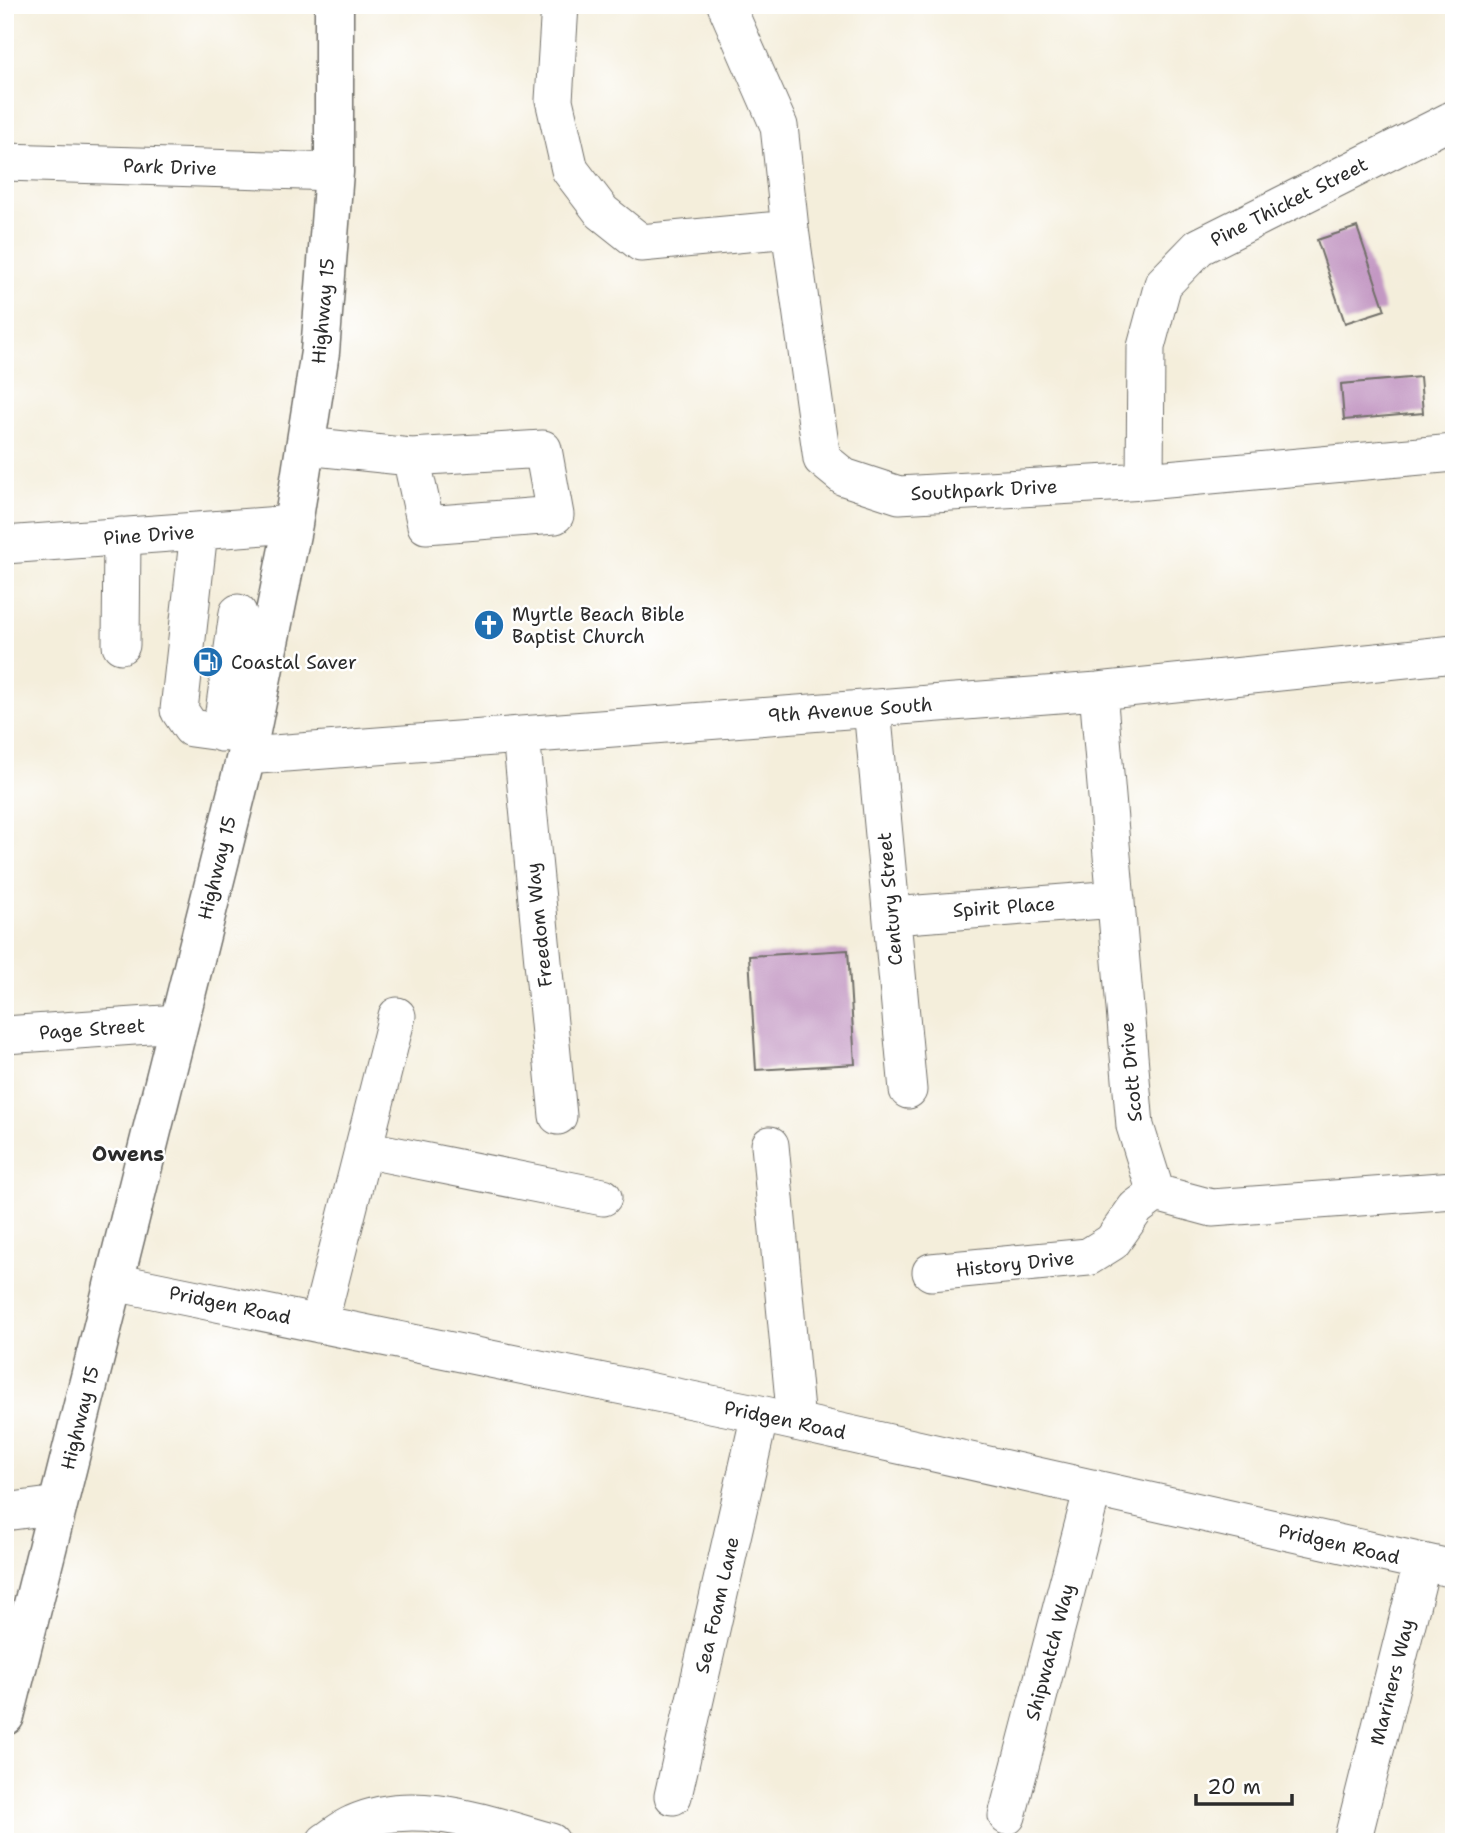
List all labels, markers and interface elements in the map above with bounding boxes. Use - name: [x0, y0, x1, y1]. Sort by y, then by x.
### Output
- street label: Pine Thicket Street: [1206, 152, 1372, 252]
- street label: Park Drive: [123, 153, 217, 181]
- street label: Highway 15: [306, 257, 340, 365]
- street label: Southpark Drive: [910, 474, 1058, 506]
- street label: Pine Drive: [103, 519, 195, 551]
- place label: Myrtle Beach Bible Baptist Church: [512, 602, 685, 649]
- church icon: Myrtle Beach Bible Baptist Church: [472, 608, 506, 642]
- fuel station icon: Coastal Saver: [191, 645, 225, 679]
- place label: Coastal Saver: [231, 650, 357, 675]
- street label: 9th Avenue South: [767, 692, 933, 728]
- street label: Highway 15: [192, 813, 242, 923]
- street label: Century Street: [872, 831, 908, 967]
- street label: Freedom Way: [520, 862, 558, 988]
- street label: Spirit Place: [952, 891, 1056, 923]
- street label: Page Street: [38, 1013, 146, 1045]
- street label: Scott Drive: [1114, 1021, 1148, 1123]
- district label: Owens: [92, 1140, 164, 1168]
- street label: History Drive: [954, 1245, 1076, 1283]
- street label: Pridgen Road: [167, 1280, 293, 1330]
- street label: Highway 15: [55, 1363, 105, 1473]
- street label: Pridgen Road: [722, 1395, 848, 1445]
- street label: Pridgen Road: [1276, 1518, 1402, 1570]
- street label: Sea Foam Lane: [689, 1534, 745, 1676]
- street label: Shipwatch Way: [1020, 1581, 1080, 1723]
- street label: Mariners Way: [1364, 1616, 1420, 1748]
- scale bar: [1196, 1763, 1293, 1807]
- text: 20 m: [1207, 1773, 1261, 1801]

